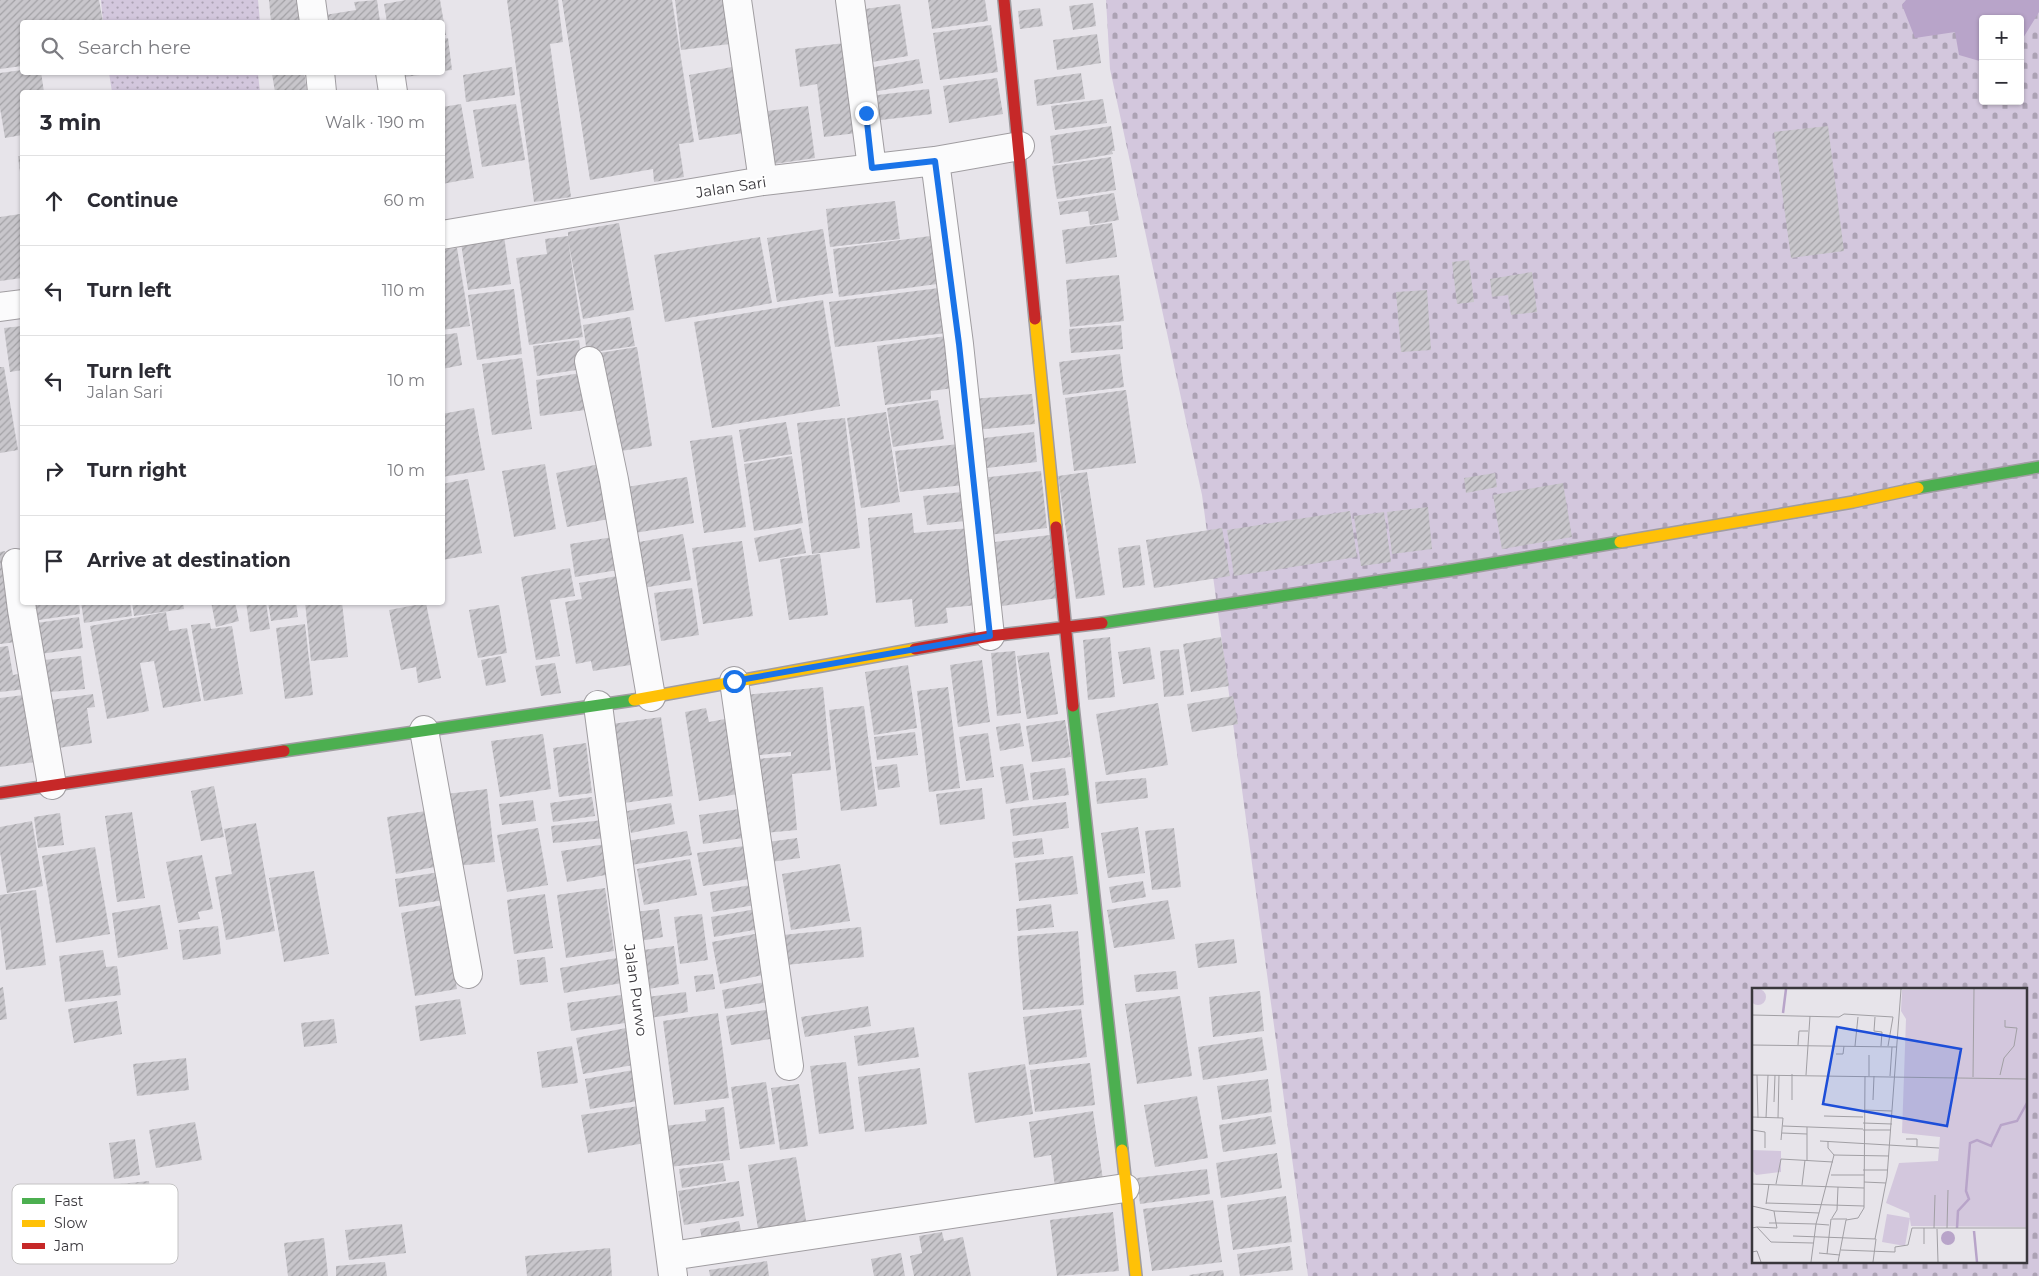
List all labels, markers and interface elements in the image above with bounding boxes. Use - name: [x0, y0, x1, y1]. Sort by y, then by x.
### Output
- map controls: [1979, 15, 2024, 105]
- button: +: [1979, 15, 2024, 60]
- search box: [20, 20, 445, 75]
- icon: search: [38, 34, 66, 62]
- text: Search here: [78, 36, 191, 59]
- button: −: [1979, 60, 2024, 105]
- route end: [855, 102, 878, 125]
- text: 3 min: [40, 110, 101, 135]
- text: Walk · 190 m: [325, 113, 425, 132]
- street label: Jalan Sari: [693, 172, 768, 202]
- icon: ahead: [40, 187, 68, 215]
- text: Continue: [87, 189, 178, 212]
- text: 60 m: [383, 191, 425, 210]
- icon: left: [40, 277, 68, 305]
- text: Turn left: [87, 279, 172, 302]
- text: 110 m: [382, 281, 425, 300]
- text: Turn left: [87, 360, 172, 383]
- icon: left: [40, 367, 68, 395]
- text: 10 m: [387, 371, 425, 390]
- text: Jalan Sari: [87, 383, 163, 402]
- icon: right: [40, 457, 68, 485]
- text: Turn right: [87, 459, 187, 482]
- text: 10 m: [387, 461, 425, 480]
- icon: arrive: [40, 547, 68, 575]
- text: Arrive at destination: [87, 549, 291, 572]
- route start: [723, 670, 746, 693]
- street label: Jalan Purwo: [620, 942, 652, 1037]
- inset map: [1752, 988, 2026, 1264]
- legend: [12, 1184, 178, 1264]
- text: Fast: [54, 1192, 84, 1210]
- text: Slow: [54, 1214, 88, 1232]
- text: Jam: [53, 1237, 84, 1255]

